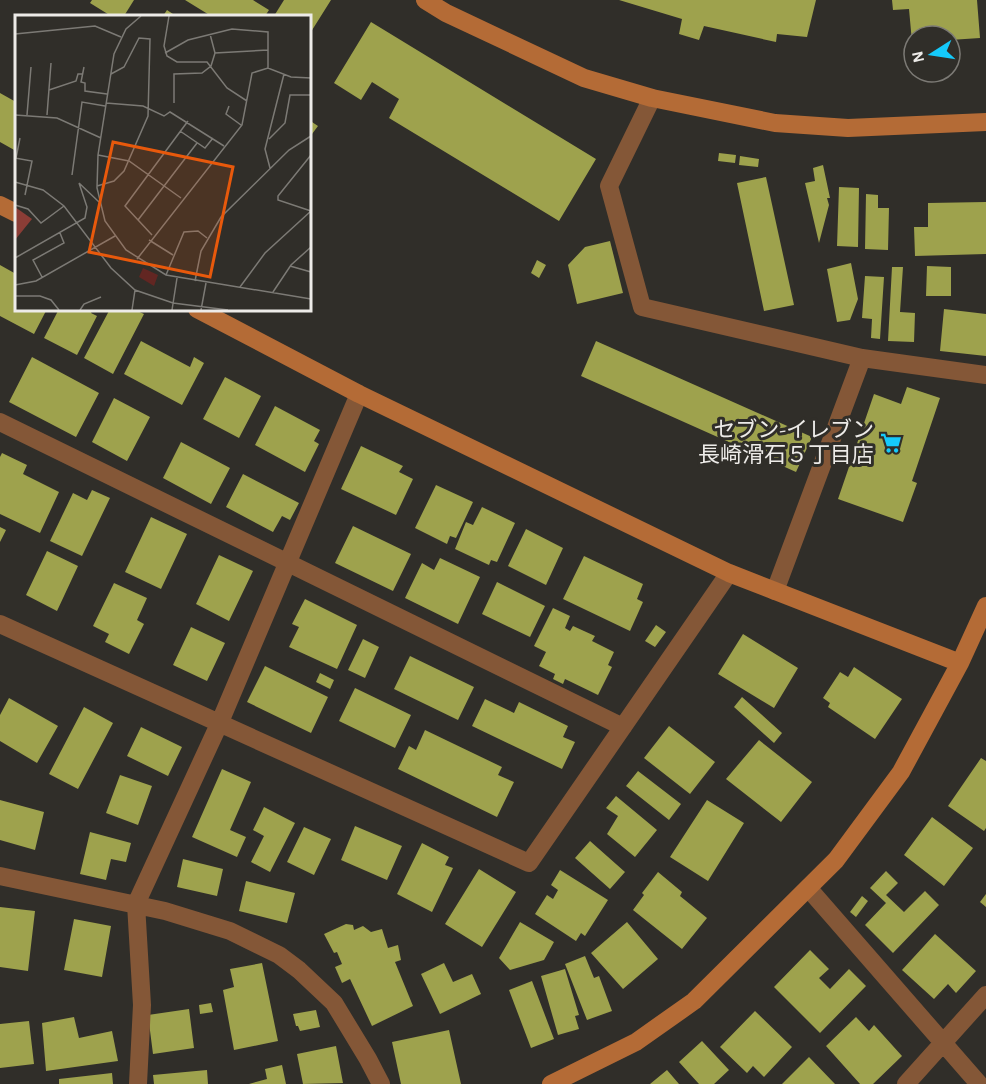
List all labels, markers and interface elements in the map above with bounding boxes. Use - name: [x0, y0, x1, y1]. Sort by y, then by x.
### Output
- inset map: [15, 15, 310, 310]
- north arrow: [902, 24, 962, 84]
- text: N: [909, 50, 927, 64]
- place label: セブン-イレブン 長崎滑石５丁目店: [698, 418, 874, 466]
- supermarket icon: セブン-イレブン 長崎滑石５丁目店: [879, 431, 903, 455]

